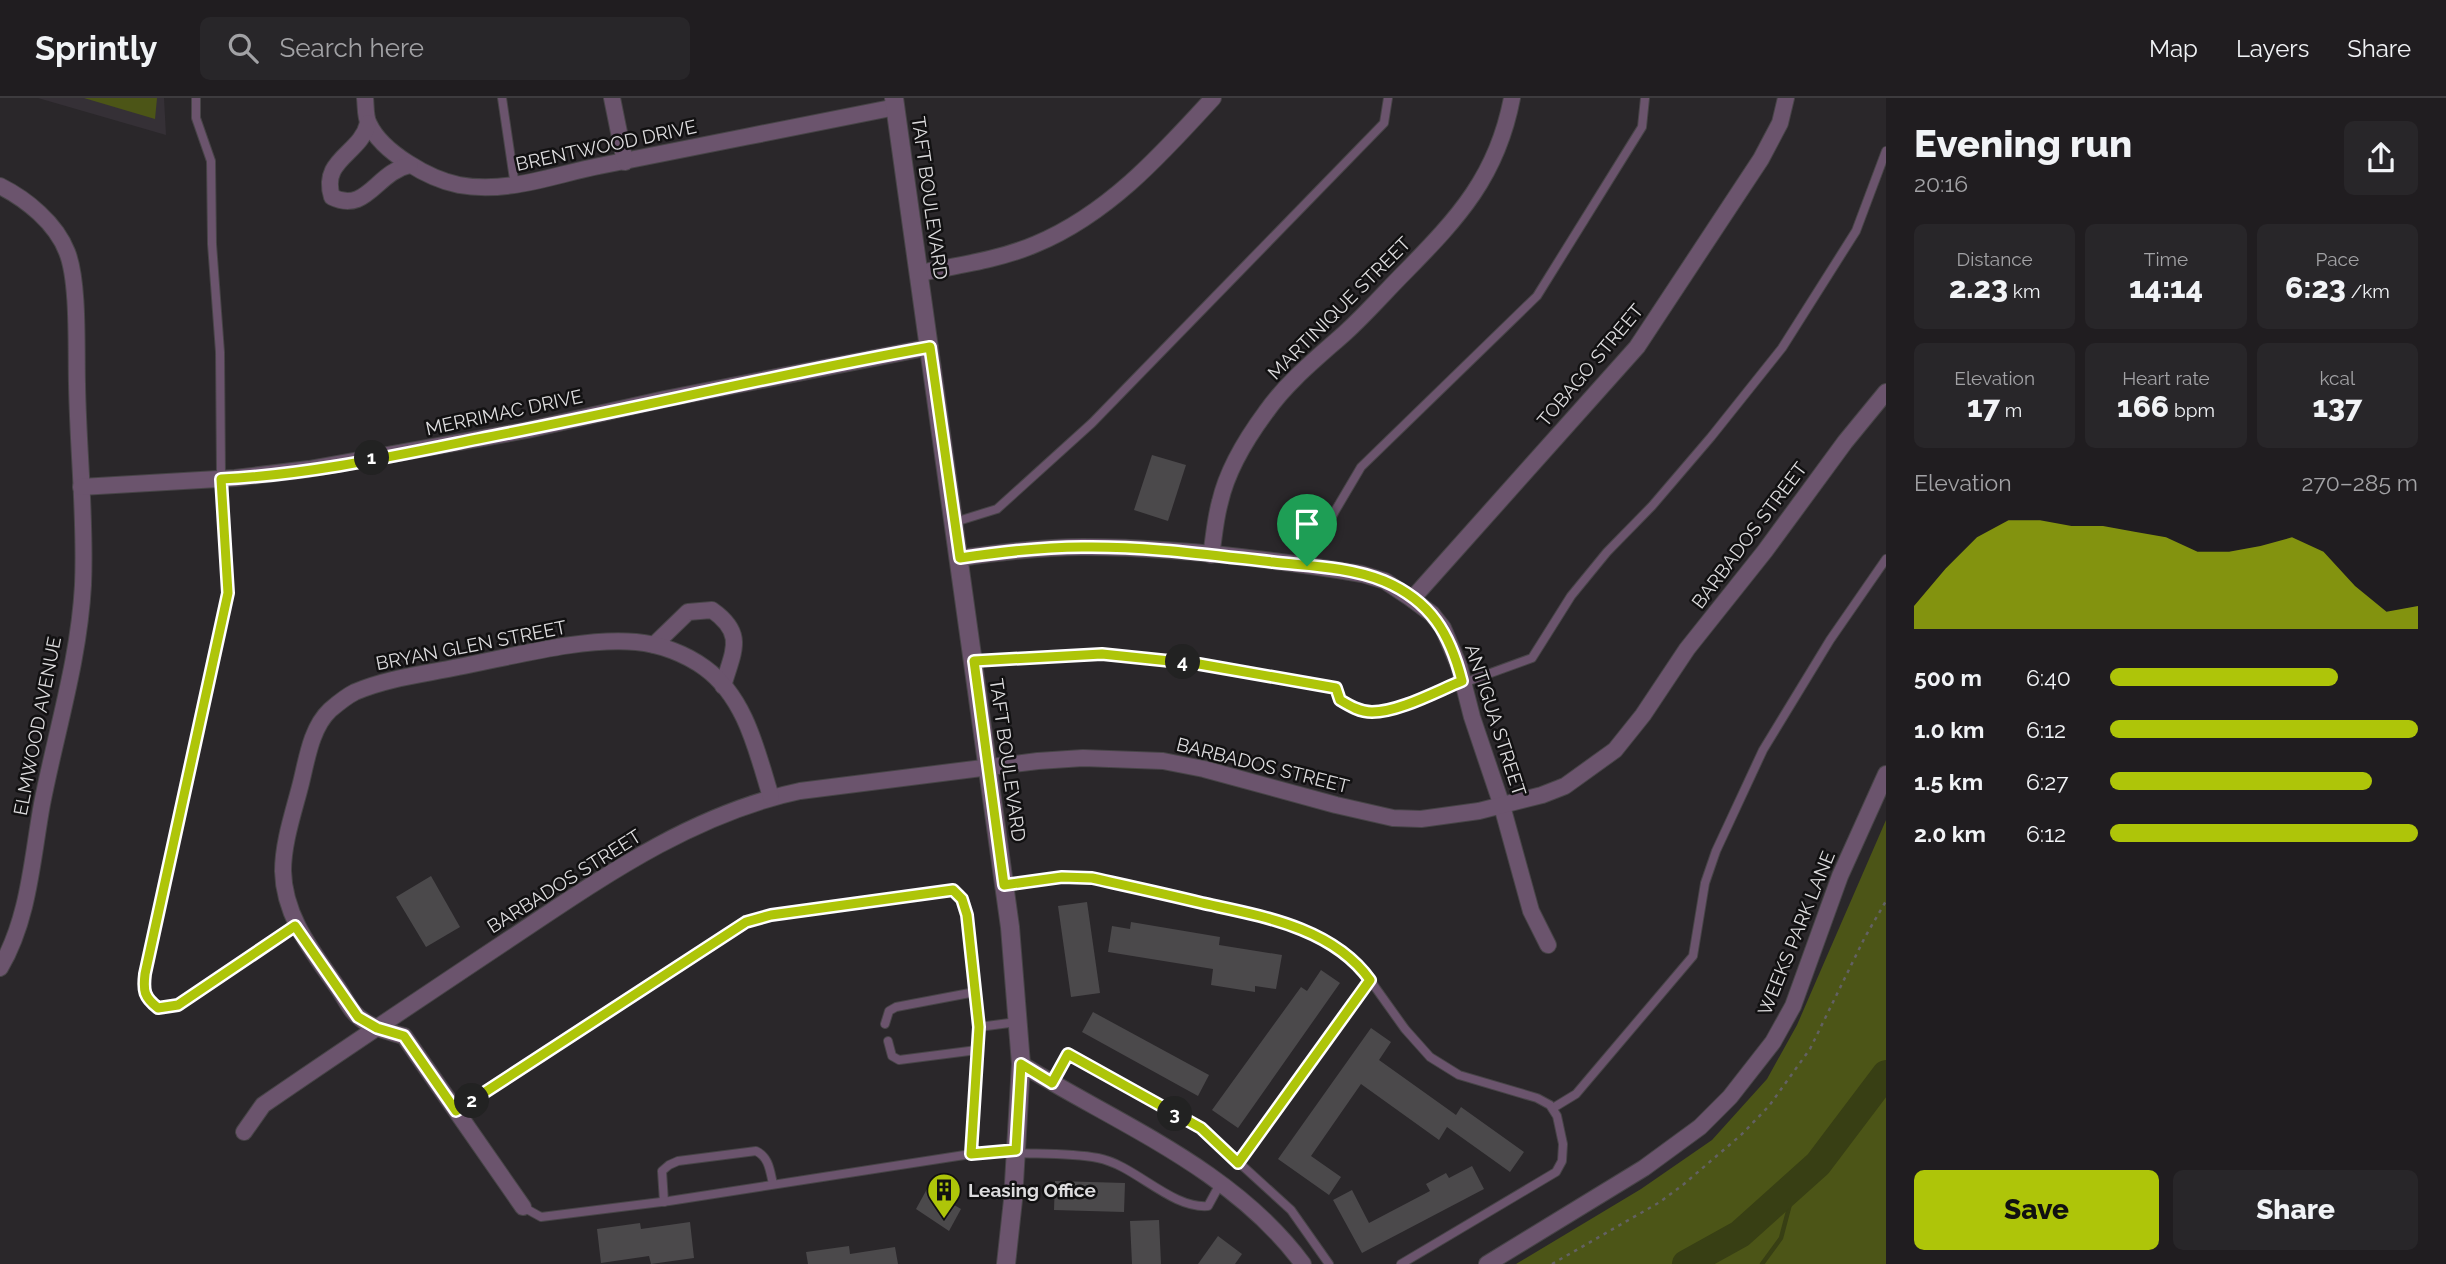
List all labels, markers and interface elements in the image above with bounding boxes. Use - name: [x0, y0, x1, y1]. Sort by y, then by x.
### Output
- search box: [200, 17, 690, 80]
- text: Sprintly: [35, 29, 158, 68]
- icon: search: [224, 29, 262, 67]
- text: Search here: [280, 33, 424, 63]
- text: Map: [2149, 34, 2198, 63]
- text: Layers: [2236, 34, 2309, 63]
- text: Share: [2347, 34, 2411, 63]
- street label: BRENTWOOD DRIVE: [514, 115, 698, 175]
- street label: TAFT BOULEVARD: [908, 115, 952, 281]
- text: Evening run: [1914, 121, 2132, 166]
- button: share: [2344, 121, 2418, 195]
- text: 20:16: [1914, 170, 1968, 197]
- street label: MARTINIQUE STREET: [1263, 232, 1415, 384]
- text: Distance: [1957, 248, 2033, 270]
- text: Time: [2144, 248, 2188, 270]
- text: Pace: [2316, 248, 2359, 270]
- text: 2.23: [1949, 270, 2008, 305]
- text: 14:14: [2129, 270, 2203, 305]
- text: 6:23: [2285, 270, 2346, 305]
- text: km: [2008, 280, 2040, 302]
- text: /km: [2346, 280, 2390, 302]
- street label: TOBAGO STREET: [1532, 299, 1648, 431]
- text: Elevation: [1954, 367, 2035, 389]
- text: Heart rate: [2122, 367, 2210, 389]
- text: kcal: [2320, 367, 2355, 389]
- street label: MERRIMAC DRIVE: [424, 385, 584, 439]
- text: 17: [1967, 389, 2000, 424]
- text: 166: [2117, 389, 2169, 424]
- text: 137: [2312, 389, 2362, 424]
- text: m: [2000, 399, 2022, 421]
- text: bpm: [2169, 399, 2215, 421]
- pin: 1: [354, 440, 390, 476]
- text: 1: [367, 446, 376, 468]
- street label: BARBADOS STREET: [1687, 457, 1811, 612]
- text: Elevation: [1914, 469, 2012, 496]
- text: 270–285 m: [2302, 469, 2418, 496]
- pin: [1277, 494, 1337, 566]
- icon: arrive: [1288, 505, 1326, 543]
- street label: BRYAN GLEN STREET: [374, 616, 569, 674]
- street label: ELMWOOD AVENUE: [9, 635, 65, 817]
- street label: ANTIGUA STREET: [1461, 641, 1531, 799]
- pin: 4: [1166, 644, 1200, 680]
- text: 4: [1177, 650, 1188, 672]
- text: 500 m: [1914, 664, 1982, 691]
- text: 6:40: [2026, 664, 2071, 691]
- street label: TAFT BOULEVARD: [986, 677, 1030, 843]
- text: 1.0 km: [1914, 716, 1984, 743]
- text: 6:12: [2026, 716, 2066, 743]
- street label: BARBADOS STREET: [1174, 733, 1352, 797]
- text: 1.5 km: [1914, 768, 1983, 795]
- text: 6:27: [2026, 768, 2068, 795]
- text: 2.0 km: [1914, 820, 1986, 847]
- text: 6:12: [2026, 820, 2066, 847]
- street label: BARBADOS STREET: [483, 824, 645, 937]
- street label: WEEKS PARK LANE: [1753, 848, 1839, 1018]
- pin: 2: [454, 1084, 490, 1118]
- text: 2: [466, 1089, 477, 1111]
- pin: 3: [1158, 1096, 1192, 1132]
- text: 3: [1169, 1102, 1180, 1124]
- button: Save: [1914, 1170, 2159, 1250]
- button: Share: [2173, 1170, 2418, 1250]
- building icon: Leasing Office: [925, 1171, 963, 1220]
- place label: Leasing Office: [968, 1179, 1096, 1201]

